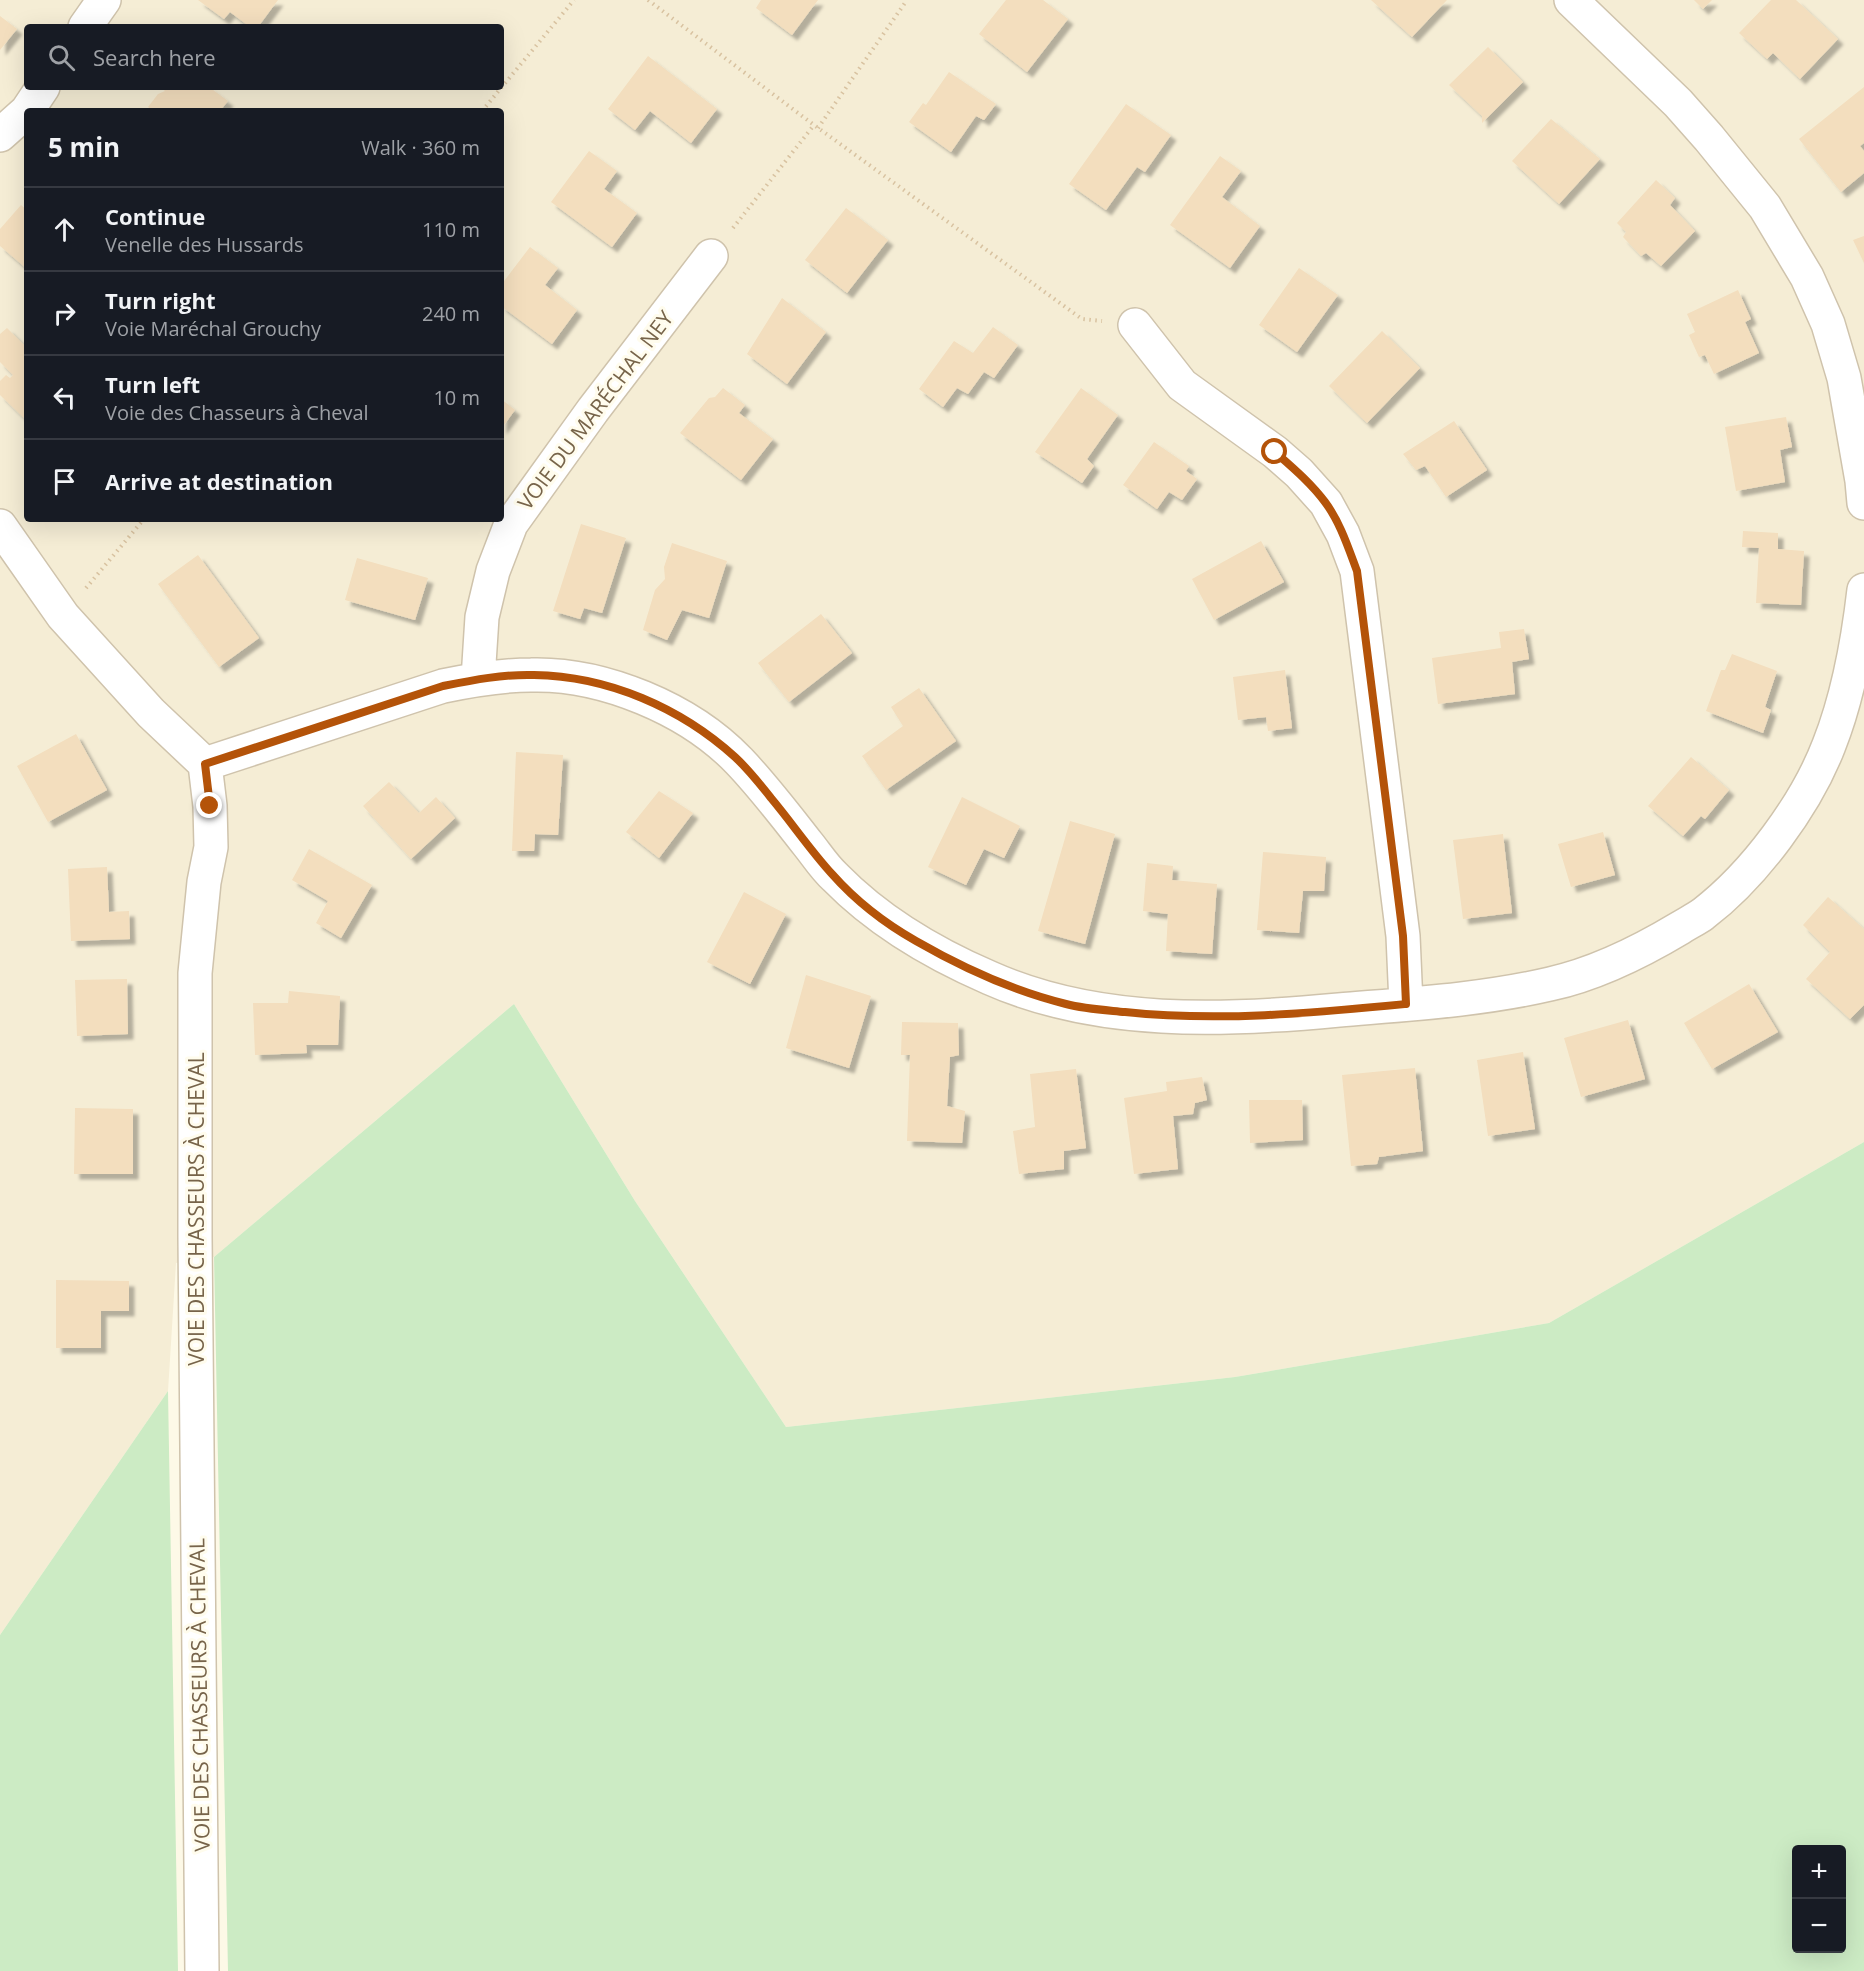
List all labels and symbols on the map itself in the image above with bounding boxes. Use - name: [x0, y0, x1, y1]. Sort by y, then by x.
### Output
- street label: VOIE DU MARÉCHAL NEY: [511, 305, 679, 515]
- route start: [1261, 438, 1287, 464]
- route end: [196, 792, 222, 818]
- street label: VOIE DES CHASSEURS À CHEVAL: [182, 1052, 210, 1366]
- street label: VOIE DES CHASSEURS À CHEVAL: [182, 1538, 216, 1852]

